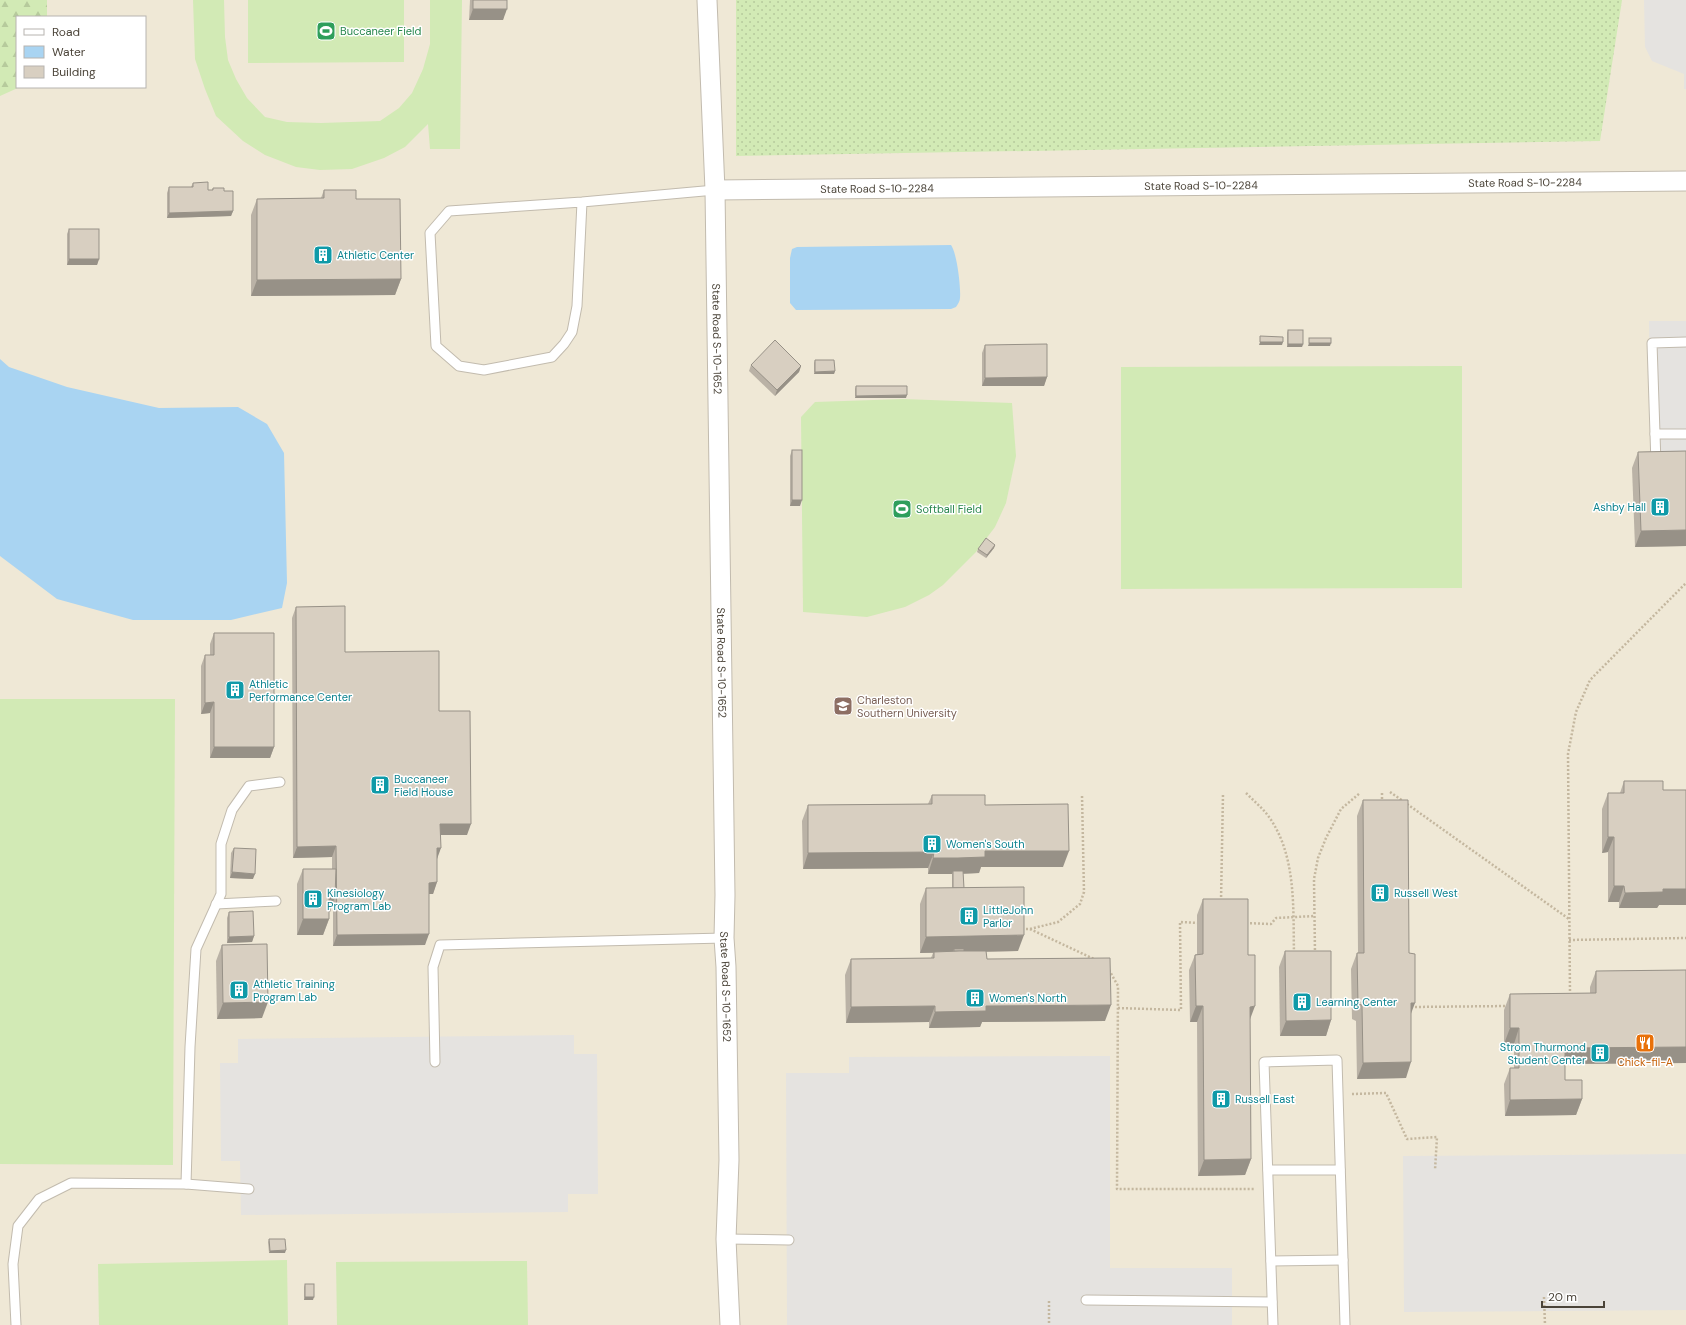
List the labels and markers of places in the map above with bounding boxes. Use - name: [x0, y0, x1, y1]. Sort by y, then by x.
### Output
- sports icon: Buccaneer Field: [315, 20, 337, 42]
- place label: Buccaneer Field: [340, 24, 422, 38]
- building icon: Athletic Center: [312, 244, 334, 266]
- place label: Athletic Center: [337, 248, 414, 262]
- building icon: Ashby Hall: [1649, 496, 1671, 518]
- sports icon: Softball Field: [891, 498, 913, 520]
- place label: Ashby Hall: [1593, 500, 1646, 514]
- place label: Softball Field: [916, 502, 982, 516]
- place label: Athletic Performance Center: [249, 677, 352, 704]
- building icon: Athletic Performance Center: [224, 679, 246, 701]
- place label: Charleston Southern University: [857, 693, 957, 720]
- school or university icon: Charleston Southern University: [832, 695, 854, 717]
- place label: Buccaneer Field House: [394, 772, 453, 799]
- building icon: Buccaneer Field House: [369, 774, 391, 796]
- building icon: Women's South: [921, 833, 943, 855]
- place label: Women's South: [946, 837, 1024, 851]
- building icon: Russell West: [1369, 882, 1391, 904]
- place label: Kinesiology Program Lab: [327, 886, 391, 913]
- place label: Russell West: [1394, 886, 1458, 900]
- building icon: Kinesiology Program Lab: [302, 888, 324, 910]
- place label: LittleJohn Parlor: [983, 903, 1033, 930]
- building icon: LittleJohn Parlor: [958, 905, 980, 927]
- place label: Athletic Training Program Lab: [253, 977, 335, 1004]
- building icon: Athletic Training Program Lab: [228, 979, 250, 1001]
- building icon: Women's North: [964, 987, 986, 1009]
- place label: Women's North: [989, 991, 1066, 1005]
- building icon: Learning Center: [1291, 991, 1313, 1013]
- place label: Learning Center: [1316, 995, 1397, 1009]
- restaurant icon: Chick-fil-A: [1634, 1032, 1656, 1054]
- place label: Strom Thurmond Student Center: [1500, 1040, 1586, 1067]
- building icon: Strom Thurmond Student Center: [1589, 1042, 1611, 1064]
- place label: Chick-fil-A: [1617, 1055, 1673, 1069]
- building icon: Russell East: [1210, 1088, 1232, 1110]
- place label: Russell East: [1235, 1092, 1295, 1106]

